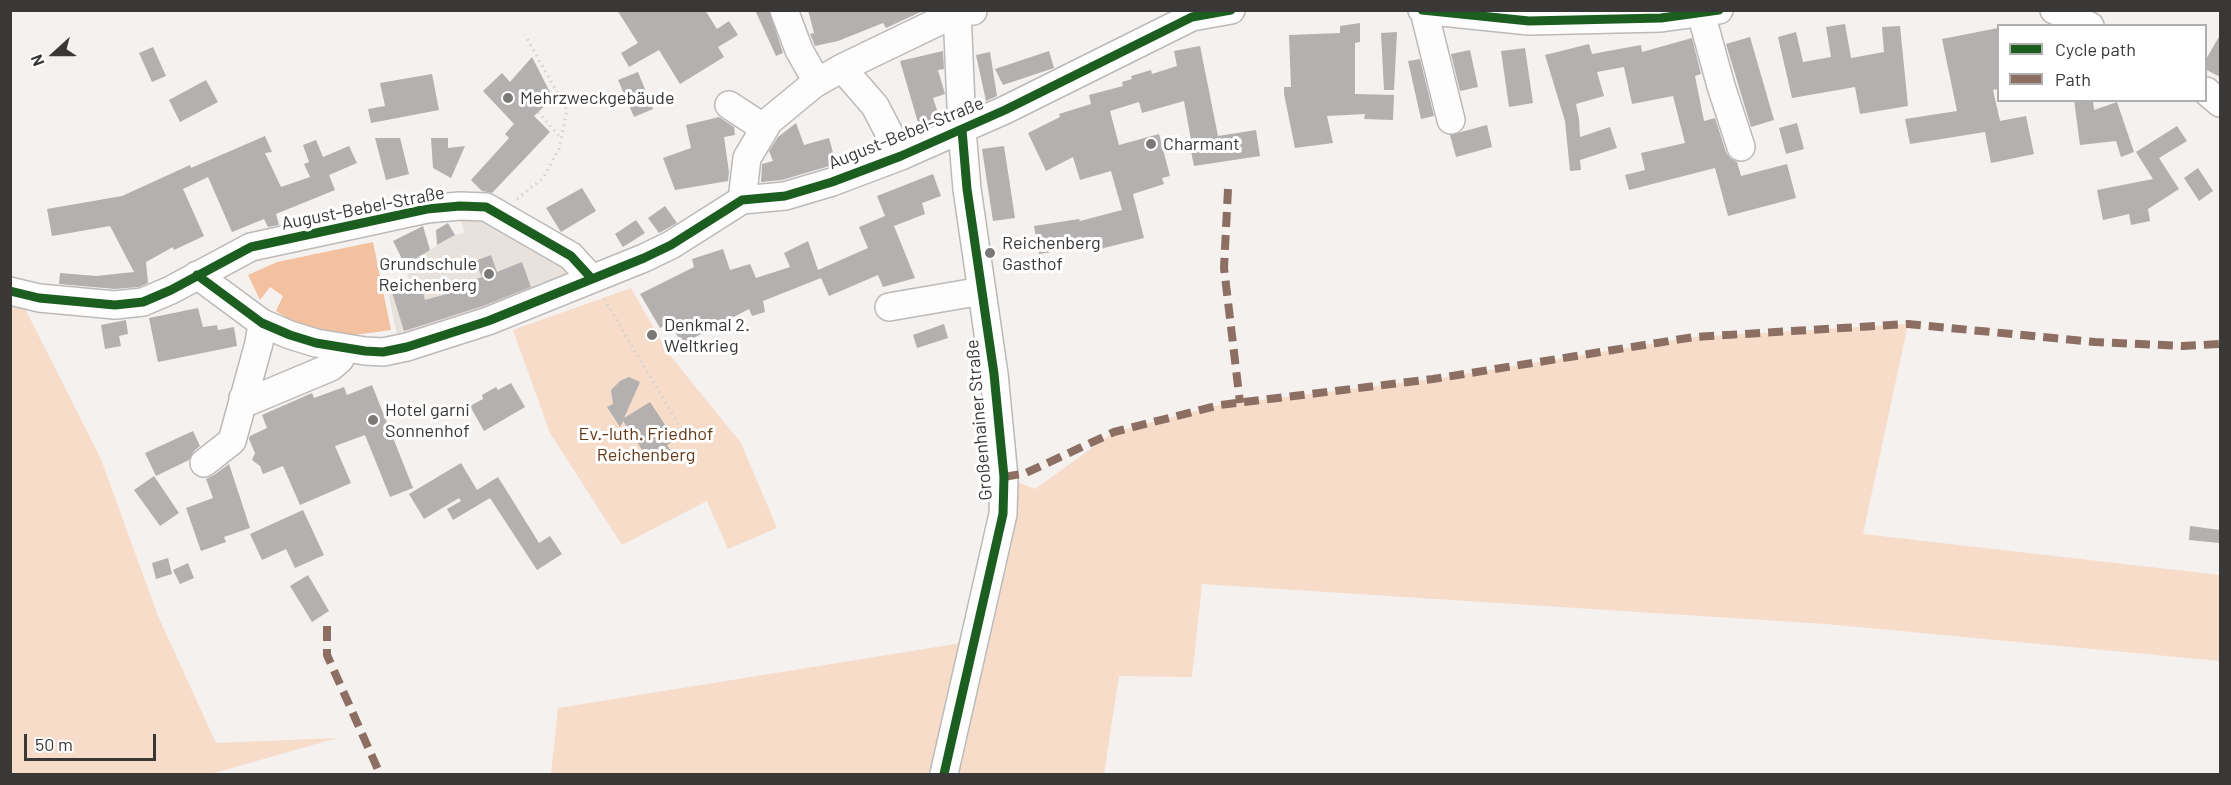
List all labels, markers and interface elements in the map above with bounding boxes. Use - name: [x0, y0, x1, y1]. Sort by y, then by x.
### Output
- north arrow: [24, 24, 84, 84]
- legend: [1997, 24, 2207, 102]
- text: Cycle path: [2055, 38, 2136, 60]
- text: N: [26, 52, 48, 69]
- text: Path: [2055, 68, 2091, 90]
- place label: Mehrzweckgebäude: [520, 87, 674, 109]
- marker: Mehrzweckgebäude: [501, 91, 515, 105]
- street label: August-Bebel-Straße: [825, 92, 987, 174]
- place label: Charmant: [1163, 133, 1240, 155]
- marker: Charmant: [1144, 137, 1158, 151]
- street label: August-Bebel-Straße: [280, 182, 446, 234]
- place label: Reichenberg Gasthof: [1002, 232, 1101, 274]
- marker: Reichenberg Gasthof: [983, 246, 997, 260]
- place label: Grundschule Reichenberg: [378, 253, 477, 296]
- marker: Grundschule Reichenberg: [482, 267, 496, 281]
- place label: Denkmal 2. Weltkrieg: [664, 314, 750, 356]
- marker: Denkmal 2. Weltkrieg: [645, 328, 659, 342]
- street label: Großenhainer Straße: [961, 338, 997, 502]
- place label: Hotel garni Sonnenhof: [385, 399, 470, 442]
- marker: Hotel garni Sonnenhof: [366, 413, 380, 427]
- park label: Ev.-luth. Friedhof Reichenberg: [579, 423, 713, 466]
- scale bar: [27, 722, 159, 760]
- text: 50 m: [35, 733, 73, 755]

